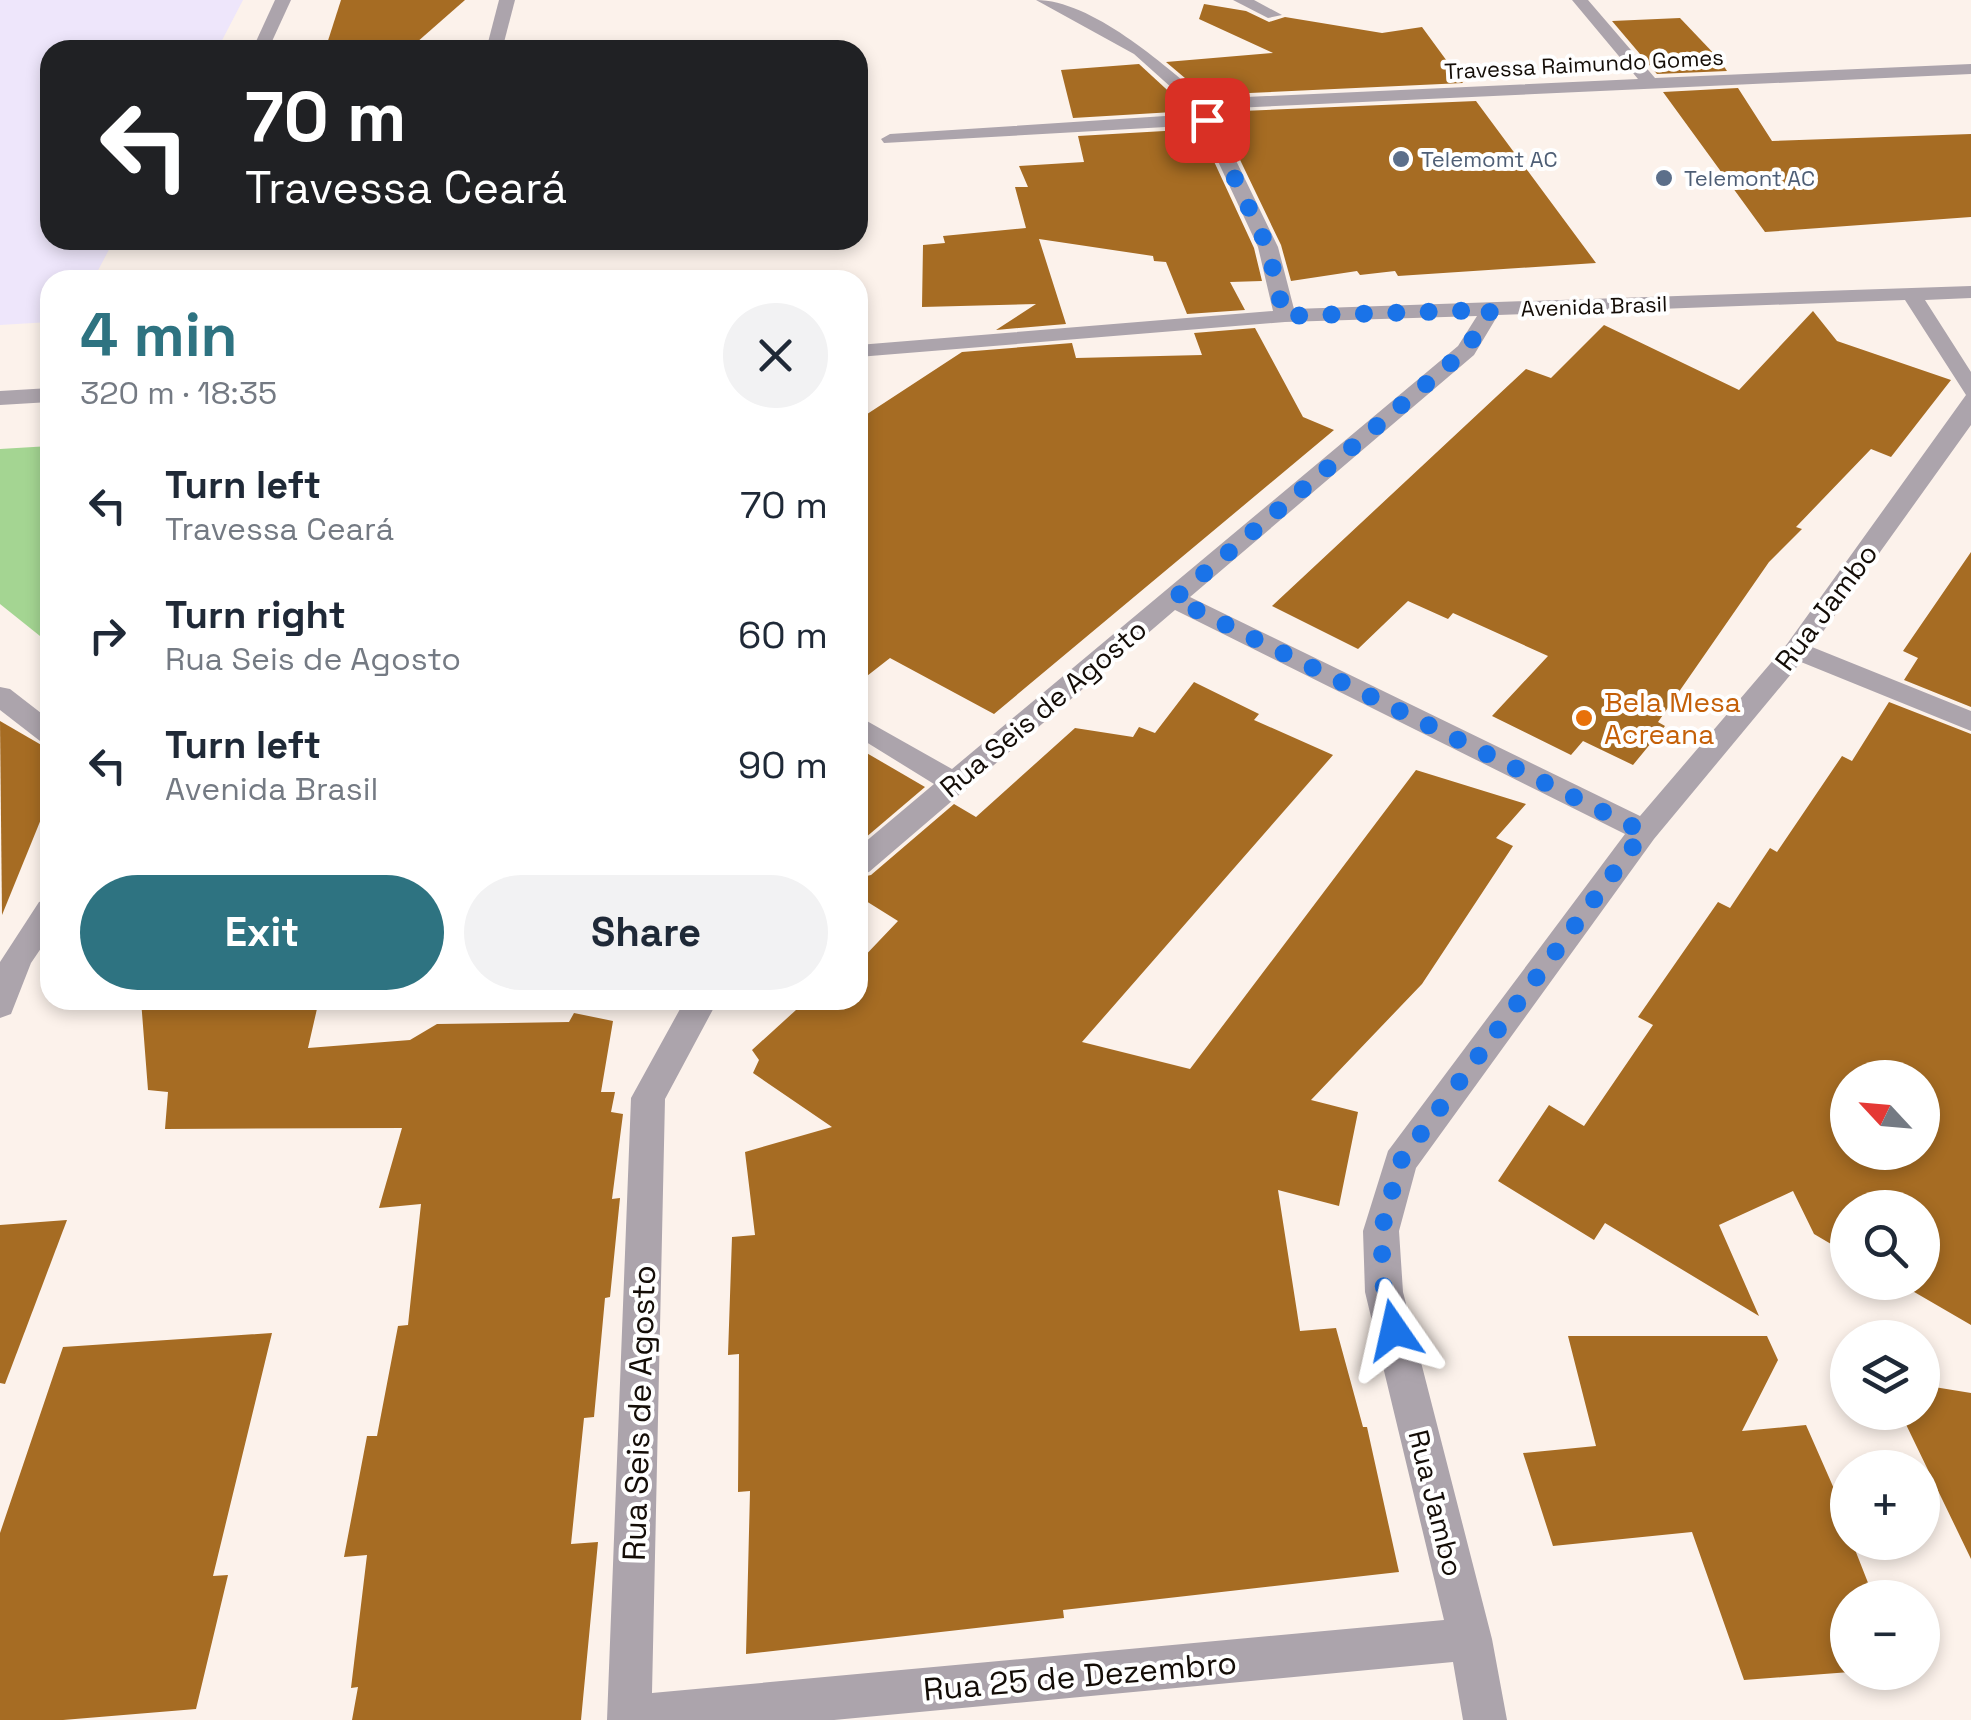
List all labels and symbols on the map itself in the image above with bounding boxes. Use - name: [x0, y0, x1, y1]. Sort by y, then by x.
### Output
- street label: Travessa Raimundo Gomes: [1444, 43, 1724, 85]
- pin: [1165, 78, 1250, 163]
- place label: Telemomt AC: [1421, 145, 1558, 173]
- marker: Telemomt AC: [1390, 148, 1412, 170]
- place label: Telemont AC: [1684, 164, 1815, 192]
- marker: Telemont AC: [1653, 167, 1675, 189]
- street label: Avenida Brasil: [1520, 289, 1668, 323]
- street label: Rua Jambo: [1767, 536, 1885, 678]
- street label: Rua Seis de Agosto: [932, 611, 1154, 805]
- place label: Bela Mesa Acreana: [1604, 684, 1741, 752]
- marker: Bela Mesa Acreana: [1573, 707, 1595, 729]
- north arrow: [1830, 1060, 1940, 1170]
- street label: Rua Seis de Agosto: [614, 1264, 664, 1562]
- position arrow: [1342, 1278, 1446, 1382]
- street label: Rua Jambo: [1400, 1426, 1472, 1580]
- street label: Rua 25 de Dezembro: [921, 1642, 1239, 1710]

